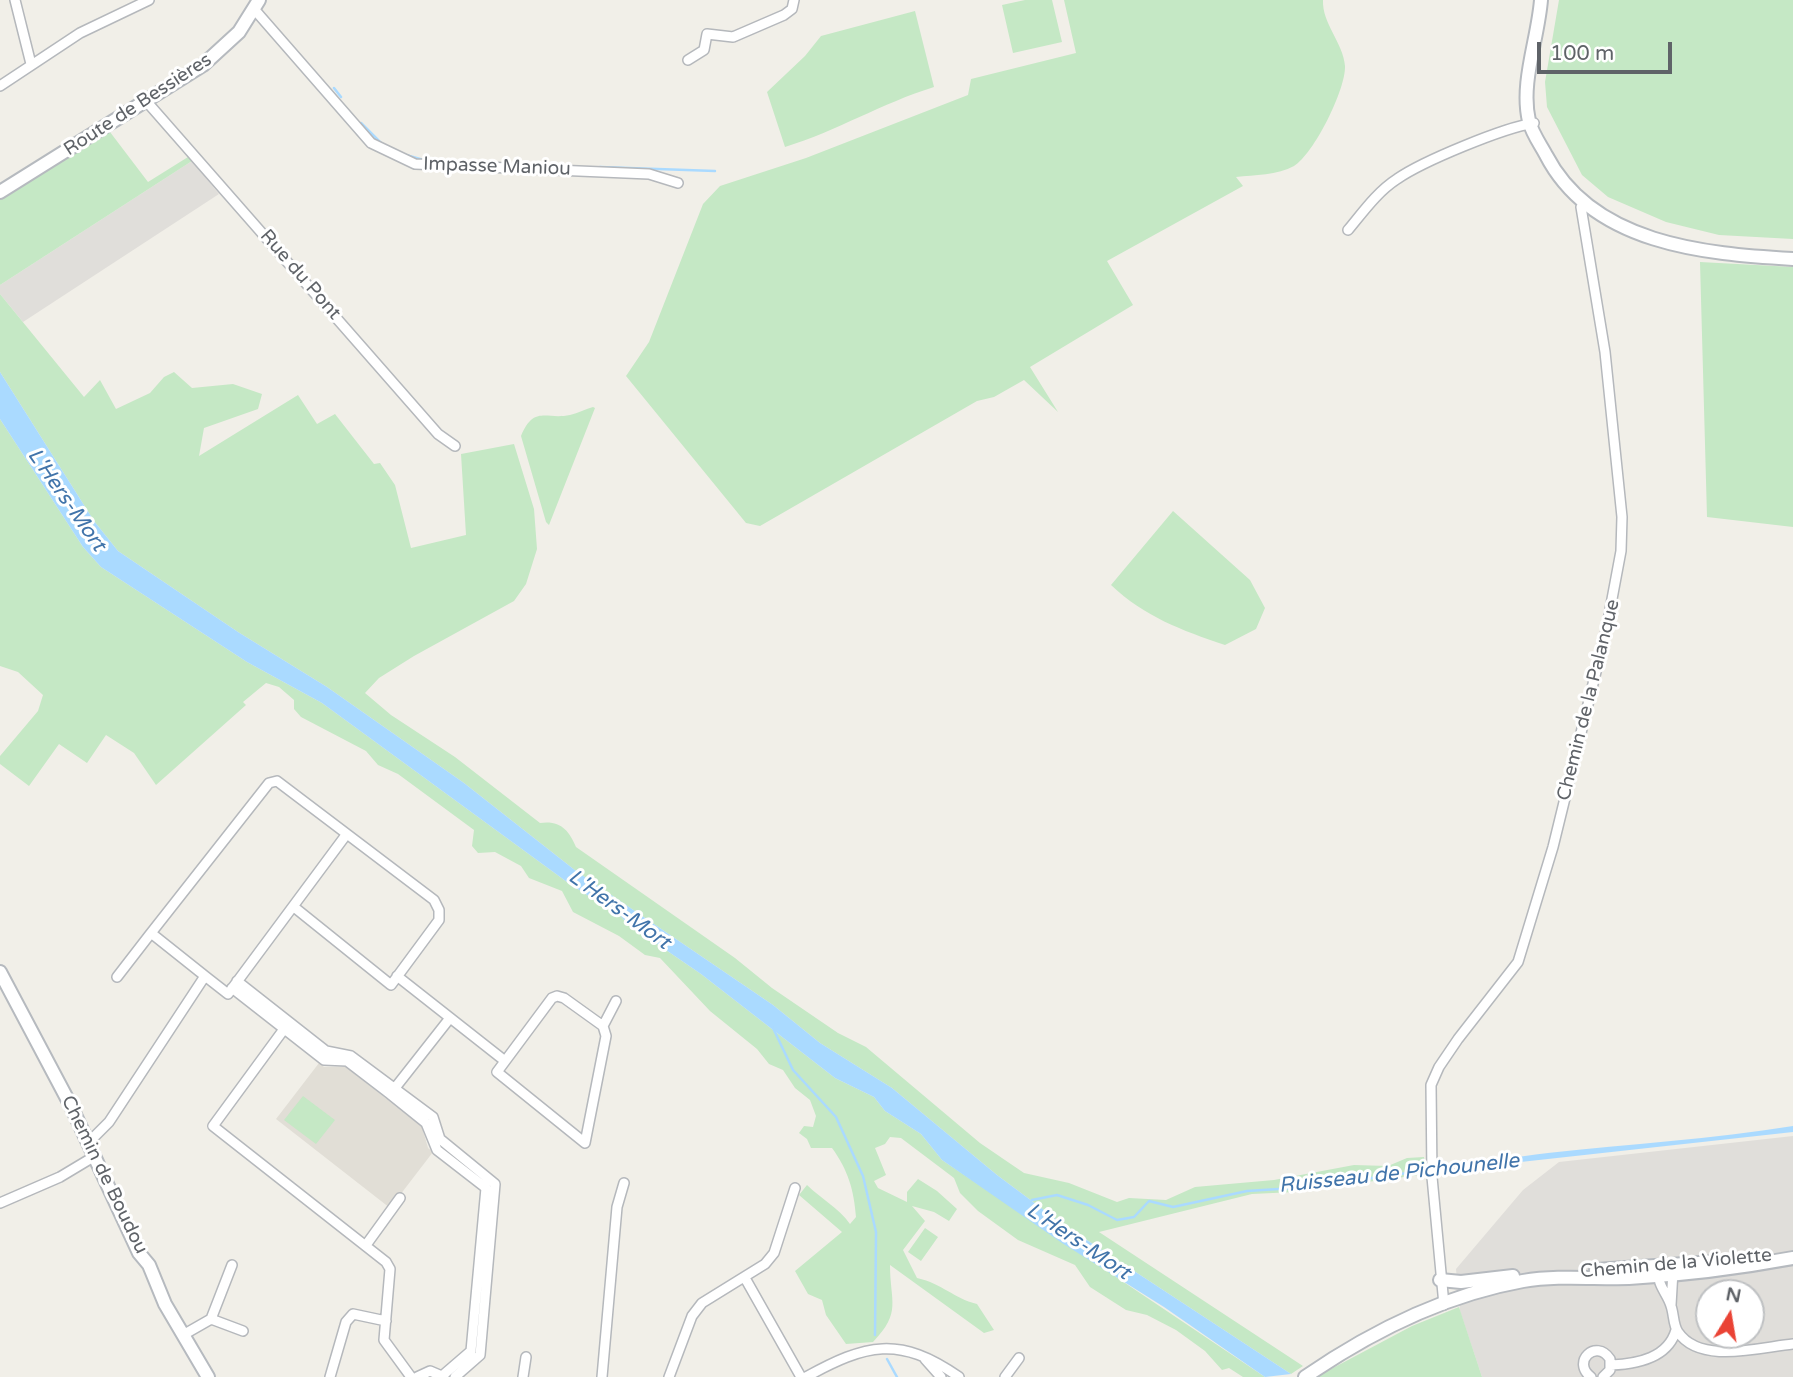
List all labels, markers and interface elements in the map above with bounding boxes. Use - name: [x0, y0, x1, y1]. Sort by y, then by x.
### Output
- scale bar: [1541, 28, 1676, 72]
- text: 100 m: [1550, 41, 1614, 66]
- street label: Route de Bessières: [60, 49, 216, 161]
- street label: Impasse Maniou: [423, 153, 571, 181]
- street label: Rue du Pont: [255, 225, 345, 325]
- water label: L'Hers-Mort: [21, 444, 111, 556]
- street label: Chemin de la Palanque: [1553, 597, 1625, 803]
- water label: L'Hers-Mort: [563, 865, 675, 955]
- street label: Chemin de Boudou: [56, 1092, 152, 1258]
- water label: Ruisseau de Pichounelle: [1278, 1149, 1520, 1199]
- water label: L'Hers-Mort: [1021, 1198, 1135, 1286]
- street label: Chemin de la Violette: [1579, 1244, 1773, 1284]
- north arrow: [1695, 1279, 1765, 1349]
- text: N: [1724, 1283, 1743, 1308]

